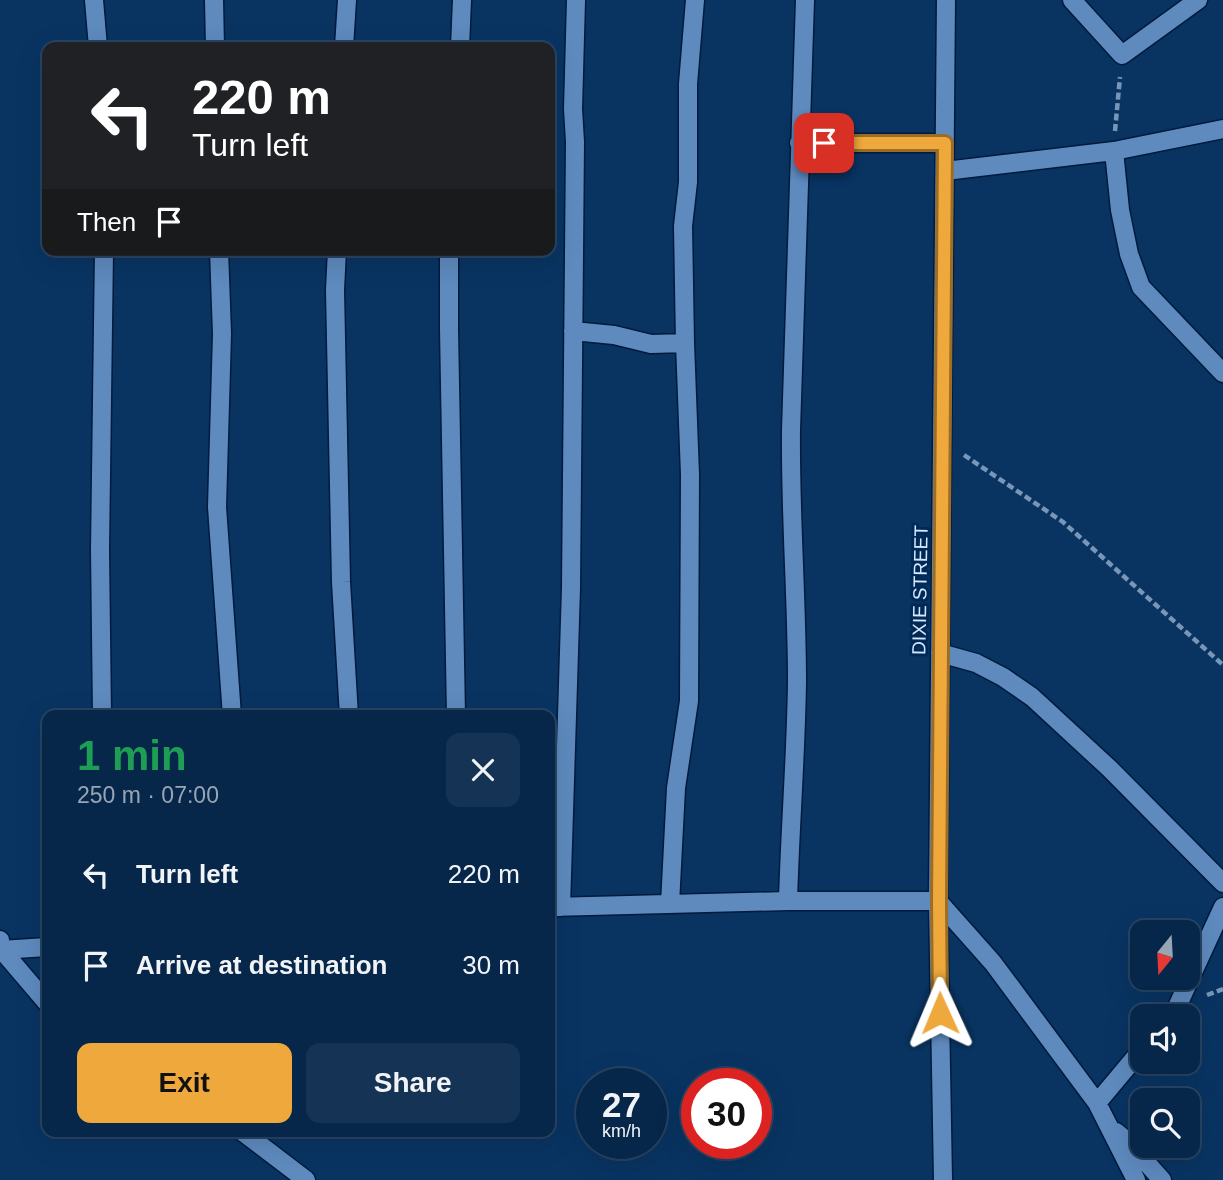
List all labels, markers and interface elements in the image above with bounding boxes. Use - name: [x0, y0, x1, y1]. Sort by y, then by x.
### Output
- icon: left: [77, 70, 168, 161]
- text: 220 m: [192, 70, 331, 124]
- pin: [794, 113, 854, 173]
- icon: arrive: [805, 124, 843, 162]
- text: Turn left: [192, 127, 308, 163]
- icon: arrive: [150, 203, 188, 241]
- text: Then: [77, 207, 136, 237]
- street label: DIXIE STREET: [908, 525, 932, 655]
- text: 1 min: [77, 732, 187, 779]
- button: close: [446, 733, 520, 807]
- text: 250 m · 07:00: [77, 782, 219, 808]
- icon: left: [77, 856, 115, 894]
- text: Turn left: [136, 859, 238, 889]
- text: 220 m: [448, 859, 520, 889]
- north arrow: [1130, 920, 1200, 990]
- map controls: [1130, 920, 1200, 1158]
- icon: arrive: [77, 947, 115, 985]
- text: Arrive at destination: [136, 950, 387, 980]
- text: 30 m: [462, 950, 520, 980]
- position arrow: [903, 976, 977, 1050]
- button: sound: [1130, 1004, 1200, 1074]
- button: Exit: [77, 1043, 292, 1123]
- button: Share: [306, 1043, 520, 1123]
- speed limit sign: 30: [681, 1068, 772, 1159]
- text: 27: [602, 1085, 641, 1124]
- button: search: [1130, 1088, 1200, 1158]
- text: km/h: [602, 1121, 641, 1141]

